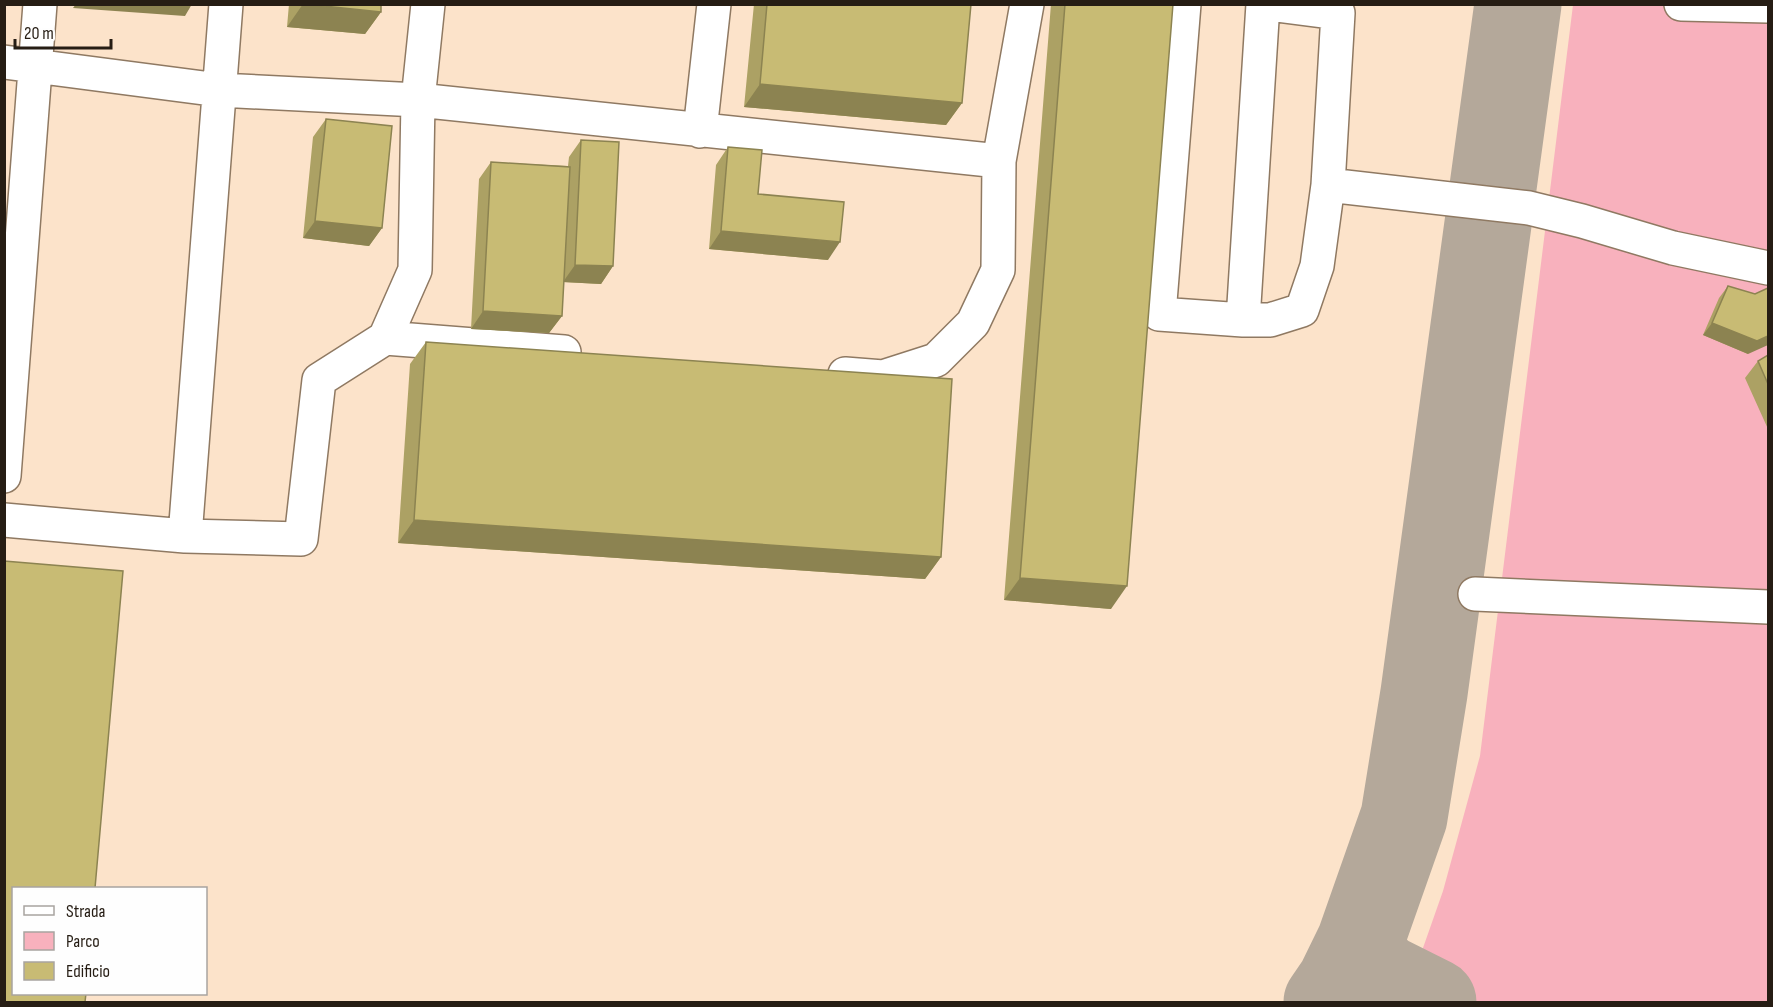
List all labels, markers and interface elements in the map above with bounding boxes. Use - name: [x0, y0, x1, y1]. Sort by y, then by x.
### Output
- scale bar: [15, 12, 111, 50]
- text: 20 m: [24, 23, 54, 44]
- legend: [12, 887, 207, 995]
- text: Strada: [66, 901, 106, 922]
- text: Parco: [66, 931, 100, 952]
- text: Edificio: [66, 961, 110, 982]

